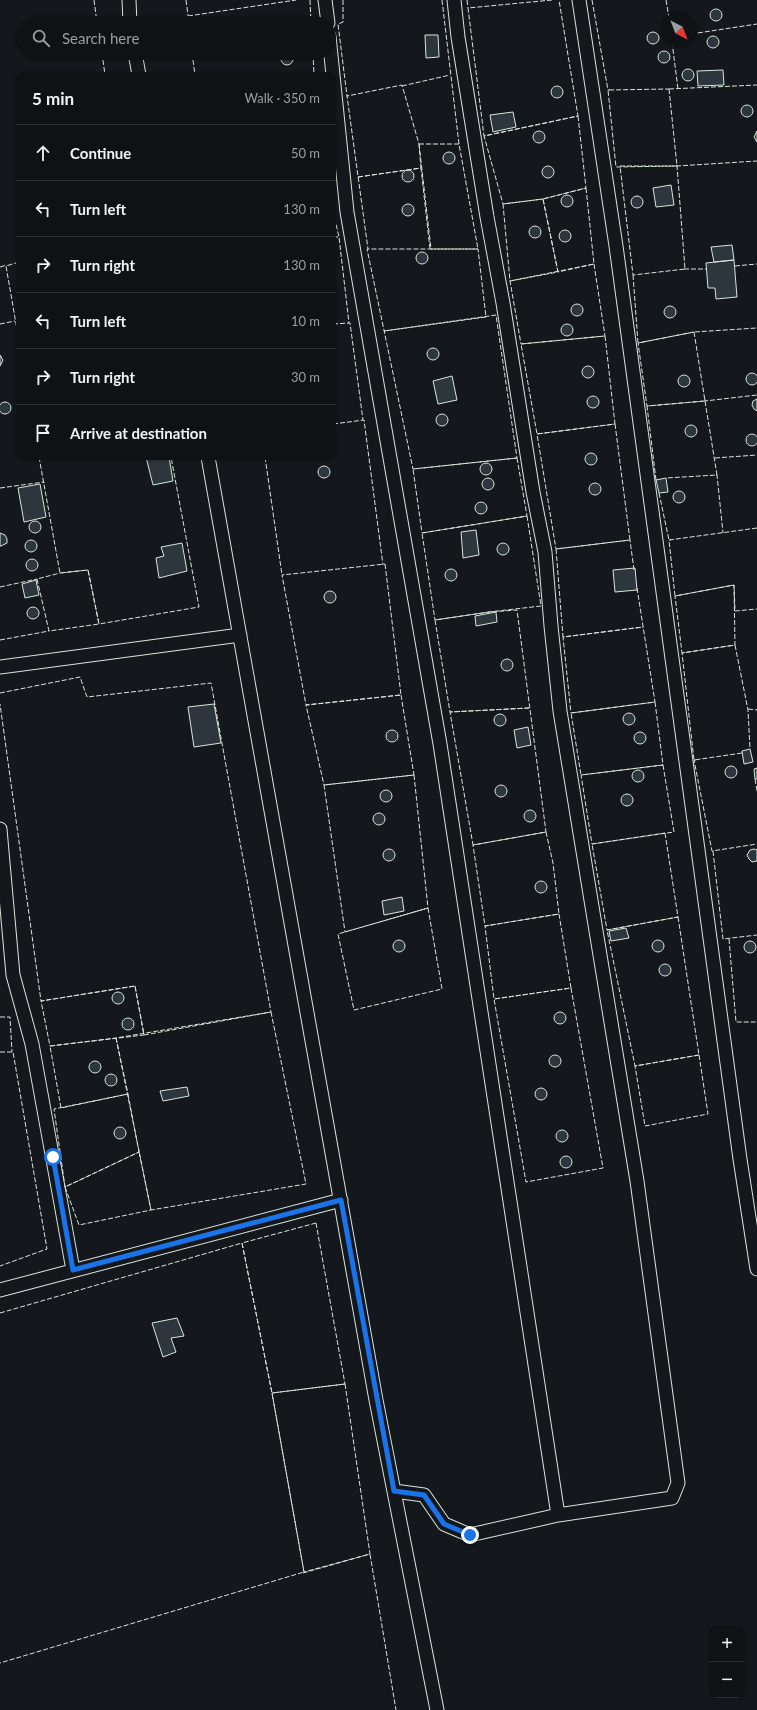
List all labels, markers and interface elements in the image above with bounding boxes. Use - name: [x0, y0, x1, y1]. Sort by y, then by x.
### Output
- north arrow: [661, 12, 697, 48]
- search box: [16, 16, 336, 60]
- icon: search: [30, 27, 52, 49]
- text: Search here: [62, 29, 139, 47]
- text: 5 min: [32, 88, 74, 109]
- text: Walk · 350 m: [244, 90, 320, 106]
- icon: ahead: [32, 142, 54, 164]
- text: Continue: [70, 144, 131, 162]
- text: 50 m: [291, 145, 320, 161]
- icon: left: [32, 198, 54, 220]
- text: Turn left: [70, 200, 126, 218]
- text: 130 m: [283, 201, 320, 217]
- icon: right: [32, 254, 54, 276]
- text: Turn right: [70, 256, 135, 274]
- text: 130 m: [283, 257, 320, 273]
- icon: left: [32, 310, 54, 332]
- text: Turn left: [70, 312, 126, 330]
- text: 10 m: [291, 313, 320, 329]
- icon: right: [32, 366, 54, 388]
- text: Turn right: [70, 368, 135, 386]
- text: 30 m: [291, 369, 320, 385]
- icon: arrive: [32, 422, 54, 444]
- text: Arrive at destination: [70, 424, 207, 442]
- route start: [44, 1148, 62, 1166]
- route end: [461, 1526, 479, 1544]
- map controls: [709, 1626, 745, 1698]
- button: +: [709, 1626, 745, 1662]
- button: −: [709, 1662, 745, 1698]

